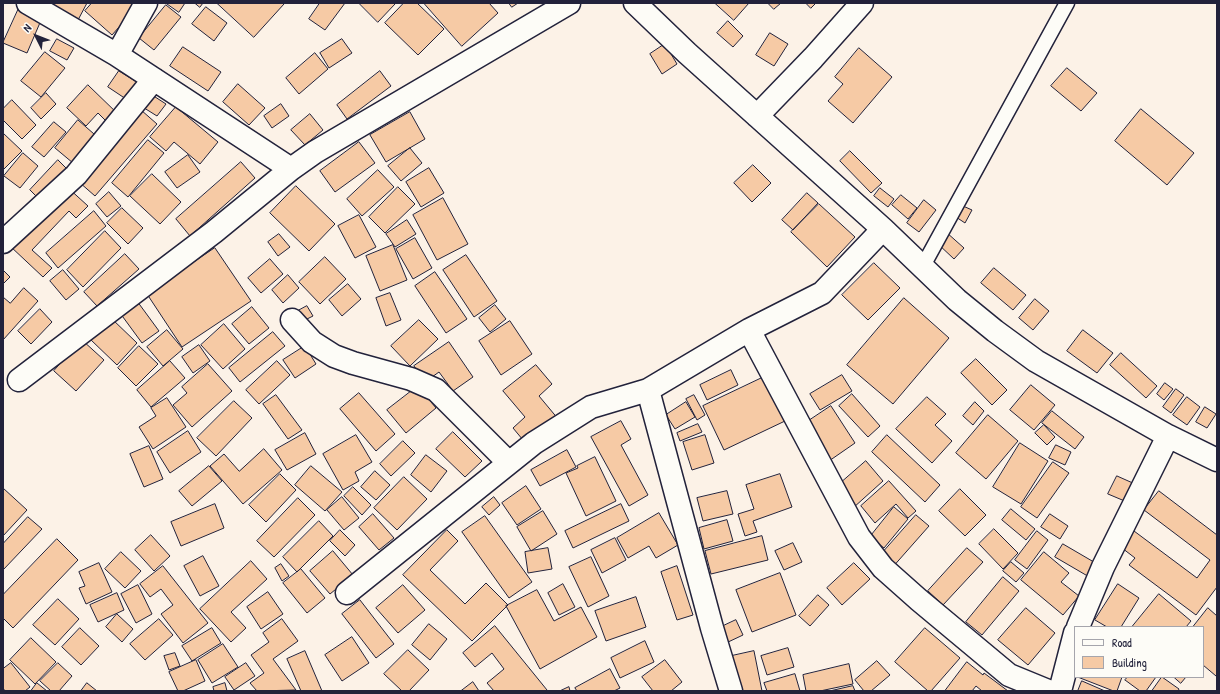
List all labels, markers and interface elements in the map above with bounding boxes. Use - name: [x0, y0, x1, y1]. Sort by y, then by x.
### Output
- north arrow: [16, 16, 56, 56]
- text: N: [20, 21, 34, 35]
- legend: [1074, 626, 1204, 678]
- text: Road: [1112, 634, 1132, 651]
- text: Building: [1112, 654, 1147, 671]

